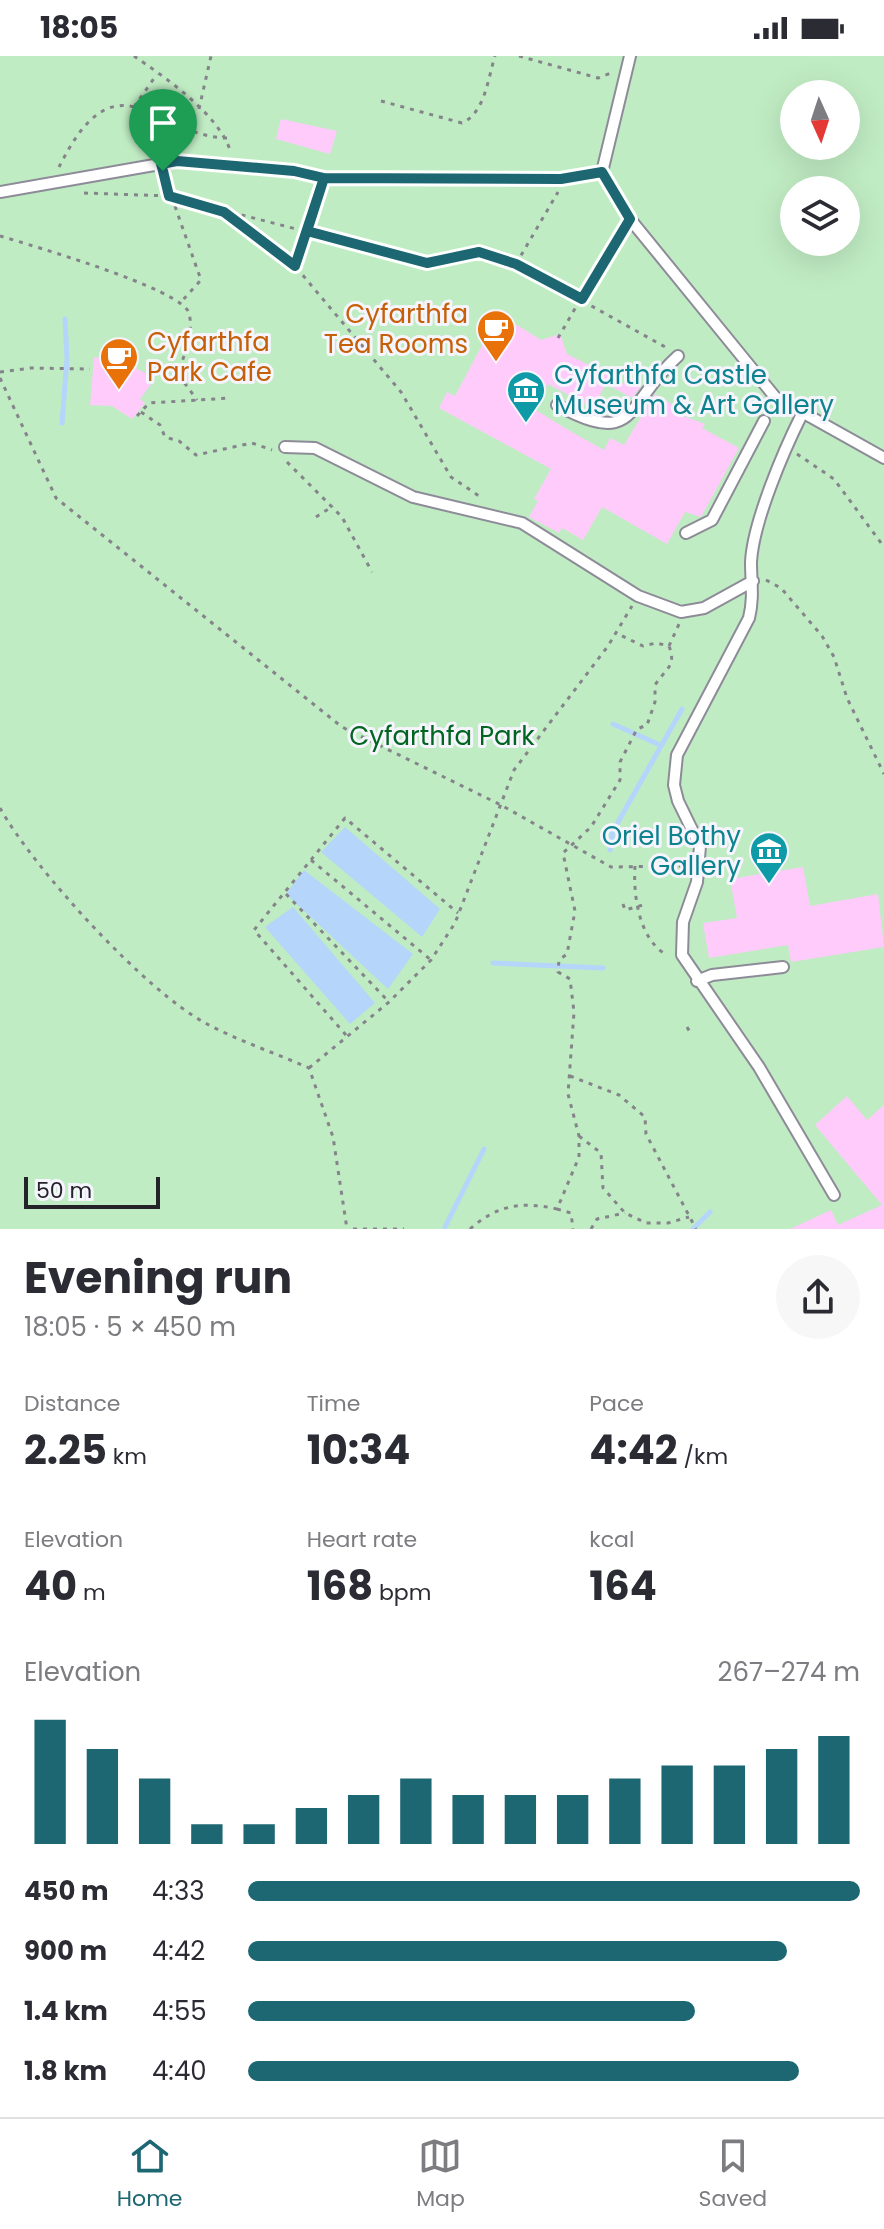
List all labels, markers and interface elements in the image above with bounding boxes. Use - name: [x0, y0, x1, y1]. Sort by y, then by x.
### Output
- text: 18:05: [40, 6, 118, 49]
- north arrow: [780, 80, 860, 160]
- map controls: [780, 80, 860, 256]
- pin: [129, 89, 197, 171]
- icon: arrive: [141, 101, 185, 145]
- button: layers: [780, 176, 860, 256]
- place label: Cyfarthfa Tea Rooms: [324, 296, 468, 362]
- cafe icon: Cyfarthfa Tea Rooms: [475, 308, 517, 363]
- place label: Cyfarthfa Park Cafe: [147, 324, 272, 390]
- cafe icon: Cyfarthfa Park Cafe: [98, 336, 140, 391]
- place label: Cyfarthfa Castle Museum & Art Gallery: [554, 357, 834, 423]
- museum icon: Cyfarthfa Castle Museum & Art Gallery: [505, 369, 547, 424]
- park label: Cyfarthfa Park: [349, 718, 535, 754]
- place label: Oriel Bothy Gallery: [602, 818, 741, 884]
- museum icon: Oriel Bothy Gallery: [748, 830, 790, 885]
- scale bar: [24, 1173, 160, 1209]
- text: 50 m: [36, 1175, 92, 1206]
- text: Evening run: [24, 1247, 292, 1308]
- button: share: [776, 1255, 860, 1339]
- text: 18:05 · 5 × 450 m: [24, 1309, 236, 1345]
- text: Distance: [24, 1388, 120, 1419]
- text: Time: [307, 1388, 360, 1419]
- text: Pace: [589, 1388, 644, 1419]
- text: 2.25: [24, 1422, 107, 1478]
- text: 10:34: [307, 1422, 410, 1478]
- text: 4:42: [589, 1422, 678, 1478]
- text: km: [107, 1441, 147, 1472]
- text: /km: [678, 1441, 728, 1472]
- text: Elevation: [24, 1524, 123, 1555]
- text: Heart rate: [307, 1524, 417, 1555]
- text: kcal: [589, 1524, 634, 1555]
- text: 40: [24, 1558, 77, 1614]
- text: 168: [307, 1558, 373, 1614]
- text: 164: [589, 1558, 657, 1614]
- text: m: [77, 1577, 106, 1608]
- text: bpm: [373, 1577, 431, 1608]
- text: Elevation: [24, 1654, 141, 1690]
- text: 267–274 m: [718, 1654, 860, 1690]
- text: 450 m: [24, 1873, 109, 1909]
- text: 4:33: [152, 1873, 205, 1909]
- text: 900 m: [24, 1933, 107, 1969]
- text: 4:42: [152, 1933, 205, 1969]
- text: 1.4 km: [24, 1993, 108, 2029]
- text: 4:55: [152, 1993, 207, 2029]
- text: 1.8 km: [24, 2053, 107, 2089]
- text: 4:40: [152, 2053, 207, 2089]
- tab: Home: [117, 2134, 182, 2215]
- tab: Map: [416, 2134, 465, 2215]
- tab: Saved: [699, 2134, 767, 2215]

